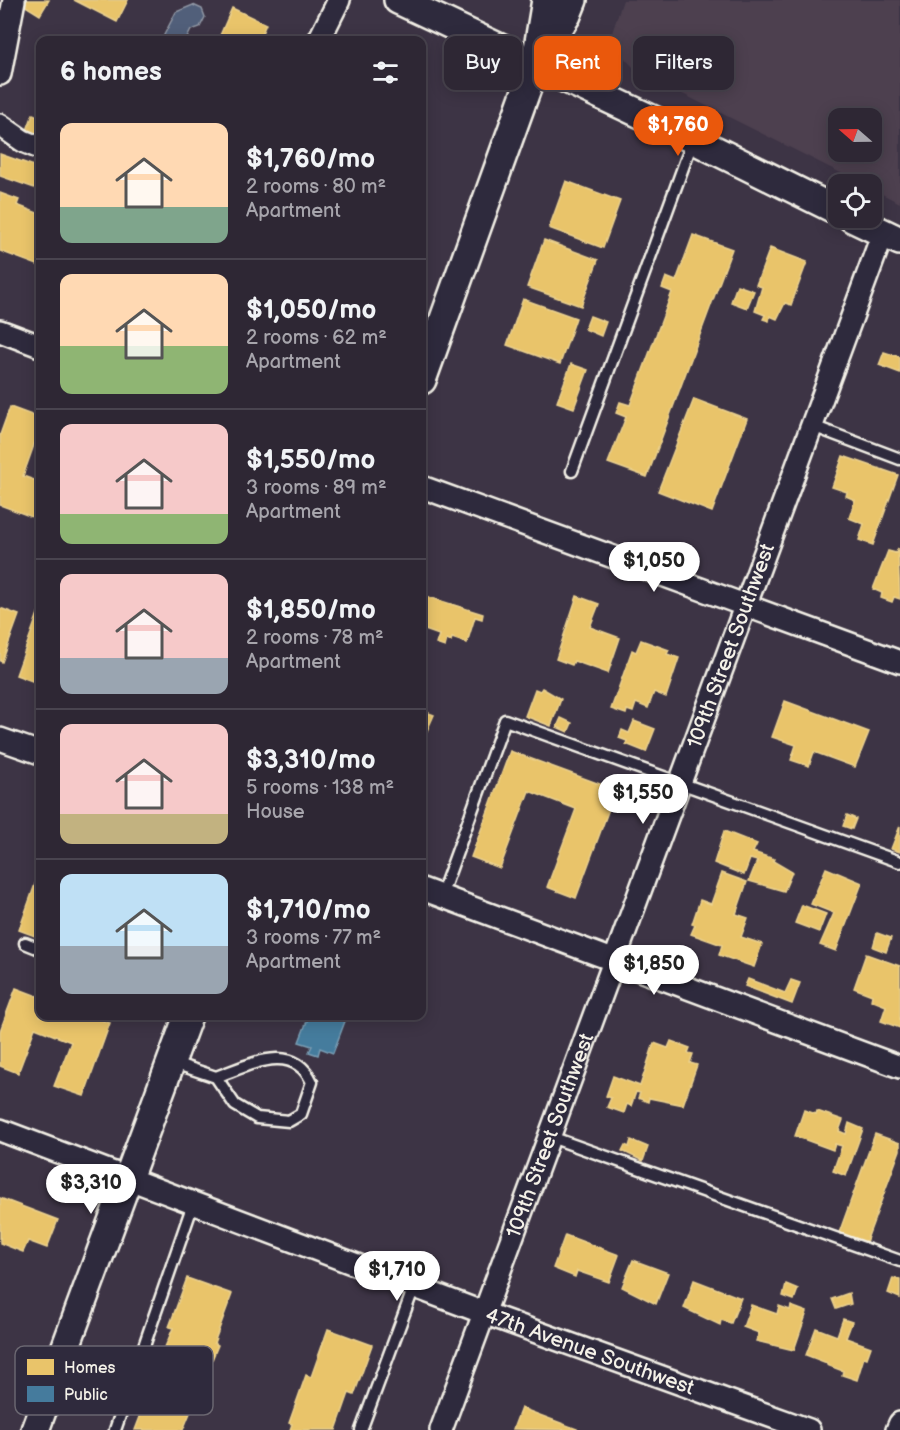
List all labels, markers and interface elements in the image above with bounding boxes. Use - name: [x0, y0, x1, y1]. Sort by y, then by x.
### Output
- chip: Buy: [444, 36, 522, 90]
- chip: Rent: [534, 36, 621, 90]
- chip: Filters: [633, 36, 734, 90]
- icon: filters: [369, 56, 402, 89]
- text: 6 homes: [60, 57, 162, 88]
- pin: $1,760: [629, 106, 727, 157]
- north arrow: [828, 108, 882, 162]
- map controls: [828, 108, 882, 228]
- text: $1,760: [647, 113, 709, 137]
- text: $1,760/mo: [246, 144, 375, 175]
- icon: home: [108, 147, 180, 219]
- button: locate: [828, 174, 882, 228]
- text: 2 rooms · 80 m²: [246, 175, 386, 199]
- text: Apartment: [246, 199, 341, 223]
- text: $1,050/mo: [246, 295, 376, 326]
- icon: home: [108, 298, 180, 370]
- text: 2 rooms · 62 m²: [246, 326, 387, 350]
- text: Apartment: [246, 350, 341, 374]
- text: $1,550/mo: [246, 445, 375, 476]
- icon: home: [108, 448, 180, 520]
- text: 3 rooms · 89 m²: [246, 476, 387, 500]
- text: Apartment: [246, 500, 341, 524]
- street label: 109th Street Southwest: [681, 539, 780, 752]
- pin: $1,050: [605, 542, 703, 593]
- text: $1,050: [623, 549, 685, 573]
- text: $1,850/mo: [246, 595, 376, 626]
- icon: home: [108, 598, 180, 670]
- text: 2 rooms · 78 m²: [246, 626, 384, 650]
- text: Apartment: [246, 650, 341, 674]
- text: $3,310/mo: [246, 745, 376, 776]
- icon: home: [108, 748, 180, 820]
- pin: $1,550: [594, 774, 692, 825]
- text: 5 rooms · 138 m²: [246, 776, 394, 800]
- text: $1,550: [612, 781, 674, 805]
- text: House: [246, 800, 305, 824]
- text: $1,710/mo: [246, 895, 371, 926]
- icon: home: [108, 898, 180, 970]
- text: 3 rooms · 77 m²: [246, 926, 381, 950]
- pin: $1,850: [605, 945, 703, 996]
- text: Apartment: [246, 950, 341, 974]
- text: $1,850: [623, 952, 685, 976]
- street label: 109th Street Southwest: [501, 1029, 599, 1241]
- pin: $3,310: [42, 1164, 140, 1215]
- text: $3,310: [60, 1171, 122, 1195]
- pin: $1,710: [348, 1251, 446, 1302]
- text: $1,710: [368, 1258, 426, 1282]
- street label: 47th Avenue Southwest: [482, 1302, 698, 1400]
- legend: [15, 1346, 213, 1415]
- text: Homes: [64, 1359, 116, 1378]
- text: Public: [64, 1386, 108, 1405]

